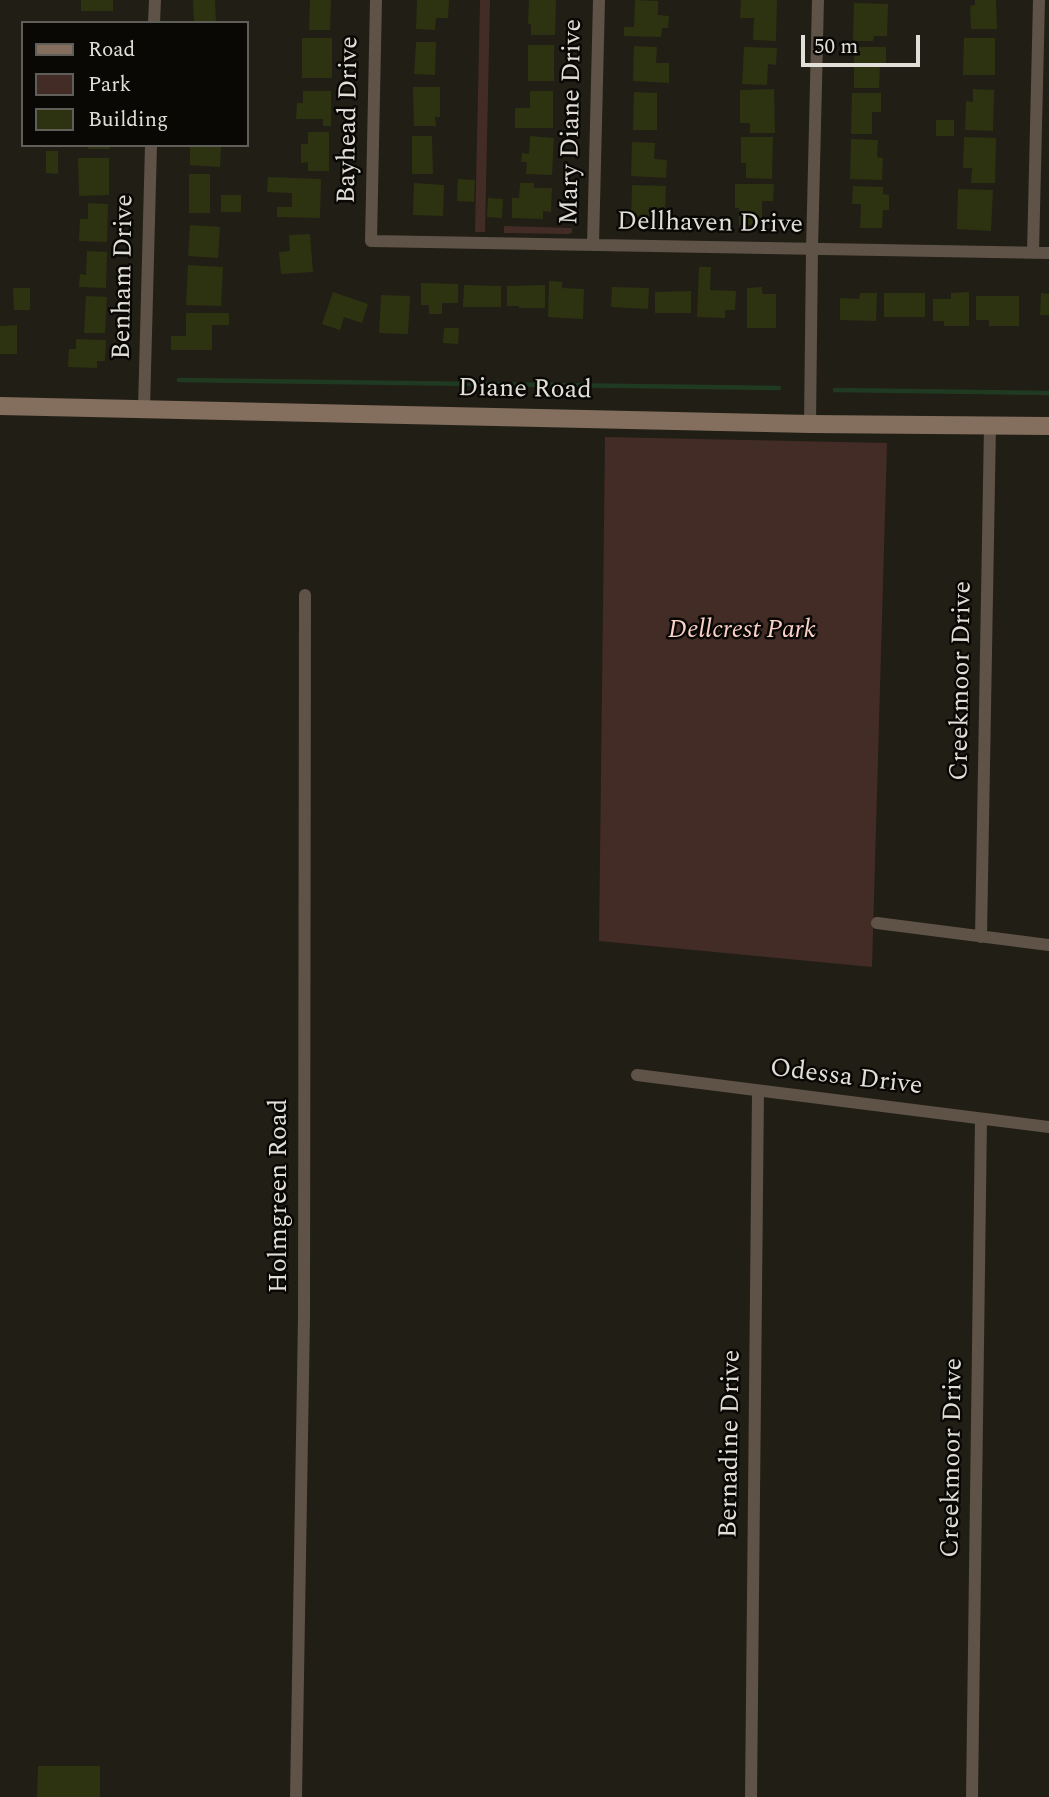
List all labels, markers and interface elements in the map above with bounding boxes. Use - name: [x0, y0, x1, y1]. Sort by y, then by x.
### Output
- street label: Mary Diane Drive: [556, 19, 590, 225]
- legend: [21, 21, 248, 147]
- scale bar: [804, 21, 923, 65]
- text: 50 m: [814, 31, 858, 63]
- text: Road: [88, 34, 135, 66]
- street label: Bayhead Drive: [333, 36, 367, 204]
- text: Park: [88, 69, 131, 101]
- text: Building: [88, 104, 168, 136]
- street label: Benham Drive: [108, 194, 142, 360]
- street label: Dellhaven Drive: [617, 208, 803, 242]
- street label: Diane Road: [458, 374, 592, 408]
- street label: Creekmoor Drive: [946, 581, 980, 781]
- park label: Dellcrest Park: [668, 616, 816, 648]
- street label: Odessa Drive: [768, 1054, 924, 1104]
- street label: Holmgreen Road: [265, 1099, 297, 1293]
- street label: Bernadine Drive: [715, 1349, 749, 1539]
- street label: Creekmoor Drive: [937, 1358, 971, 1558]

